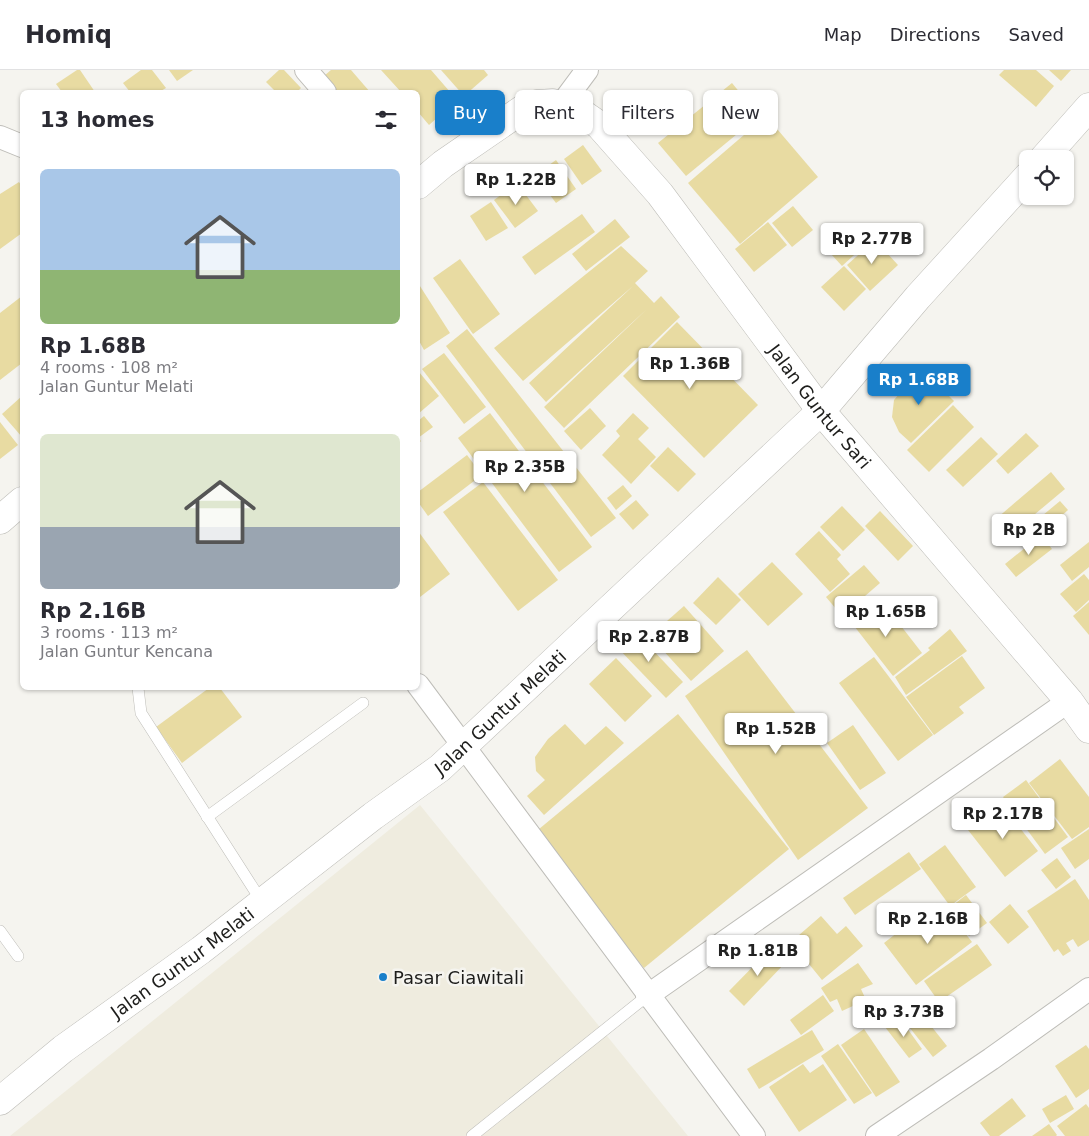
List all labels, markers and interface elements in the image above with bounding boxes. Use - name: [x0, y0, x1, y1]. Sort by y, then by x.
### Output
- text: Homiq: [25, 21, 112, 49]
- text: Map: [824, 24, 862, 45]
- text: Directions: [890, 24, 980, 45]
- text: Saved: [1008, 24, 1064, 45]
- chip: Buy: [435, 90, 505, 135]
- chip: Rent: [515, 90, 593, 135]
- chip: Filters: [603, 90, 693, 135]
- chip: New: [703, 90, 778, 135]
- icon: filters: [372, 106, 400, 134]
- text: 13 homes: [40, 108, 155, 132]
- map controls: [1019, 150, 1074, 205]
- button: locate: [1019, 150, 1074, 205]
- pin: Rp 1.22B: [464, 164, 568, 206]
- text: Rp 1.22B: [475, 170, 557, 189]
- icon: home: [175, 202, 265, 292]
- pin: Rp 2.77B: [820, 222, 924, 265]
- text: Rp 2.77B: [831, 229, 913, 248]
- text: Rp 1.68B: [40, 334, 146, 358]
- street label: Jalan Guntur Sari: [764, 339, 876, 473]
- pin: Rp 1.36B: [638, 348, 742, 390]
- text: Rp 1.36B: [649, 354, 731, 373]
- text: 4 rooms · 108 m²: [40, 358, 178, 377]
- pin: Rp 1.68B: [867, 364, 971, 406]
- text: Rp 1.68B: [878, 370, 960, 389]
- text: Jalan Guntur Melati: [40, 377, 193, 396]
- pin: Rp 2.35B: [473, 450, 577, 493]
- text: Rp 2.35B: [484, 457, 566, 476]
- icon: home: [175, 467, 265, 557]
- pin: Rp 2B: [994, 514, 1064, 556]
- text: Rp 2B: [1003, 520, 1055, 539]
- pin: Rp 1.65B: [834, 596, 938, 638]
- text: Rp 2.16B: [40, 599, 146, 623]
- text: Rp 1.65B: [845, 602, 927, 621]
- pin: Rp 2.87B: [597, 620, 701, 663]
- text: 3 rooms · 113 m²: [40, 623, 178, 642]
- text: Rp 2.87B: [608, 627, 690, 646]
- text: Jalan Guntur Kencana: [40, 642, 213, 661]
- street label: Jalan Guntur Melati: [430, 645, 570, 780]
- pin: Rp 1.52B: [724, 712, 828, 755]
- text: Rp 1.52B: [735, 719, 817, 738]
- pin: Rp 2.17B: [951, 798, 1055, 840]
- text: Rp 2.17B: [962, 804, 1044, 823]
- street label: Jalan Guntur Melati: [106, 902, 258, 1023]
- pin: Rp 2.16B: [876, 902, 980, 945]
- text: Rp 2.16B: [887, 909, 969, 928]
- pin: Rp 1.81B: [706, 934, 810, 977]
- text: Rp 1.81B: [717, 941, 799, 960]
- place label: Pasar Ciawitali: [393, 967, 524, 988]
- marker: Pasar Ciawitali: [377, 971, 389, 983]
- pin: Rp 3.73B: [852, 996, 956, 1038]
- text: Rp 3.73B: [863, 1002, 945, 1021]

